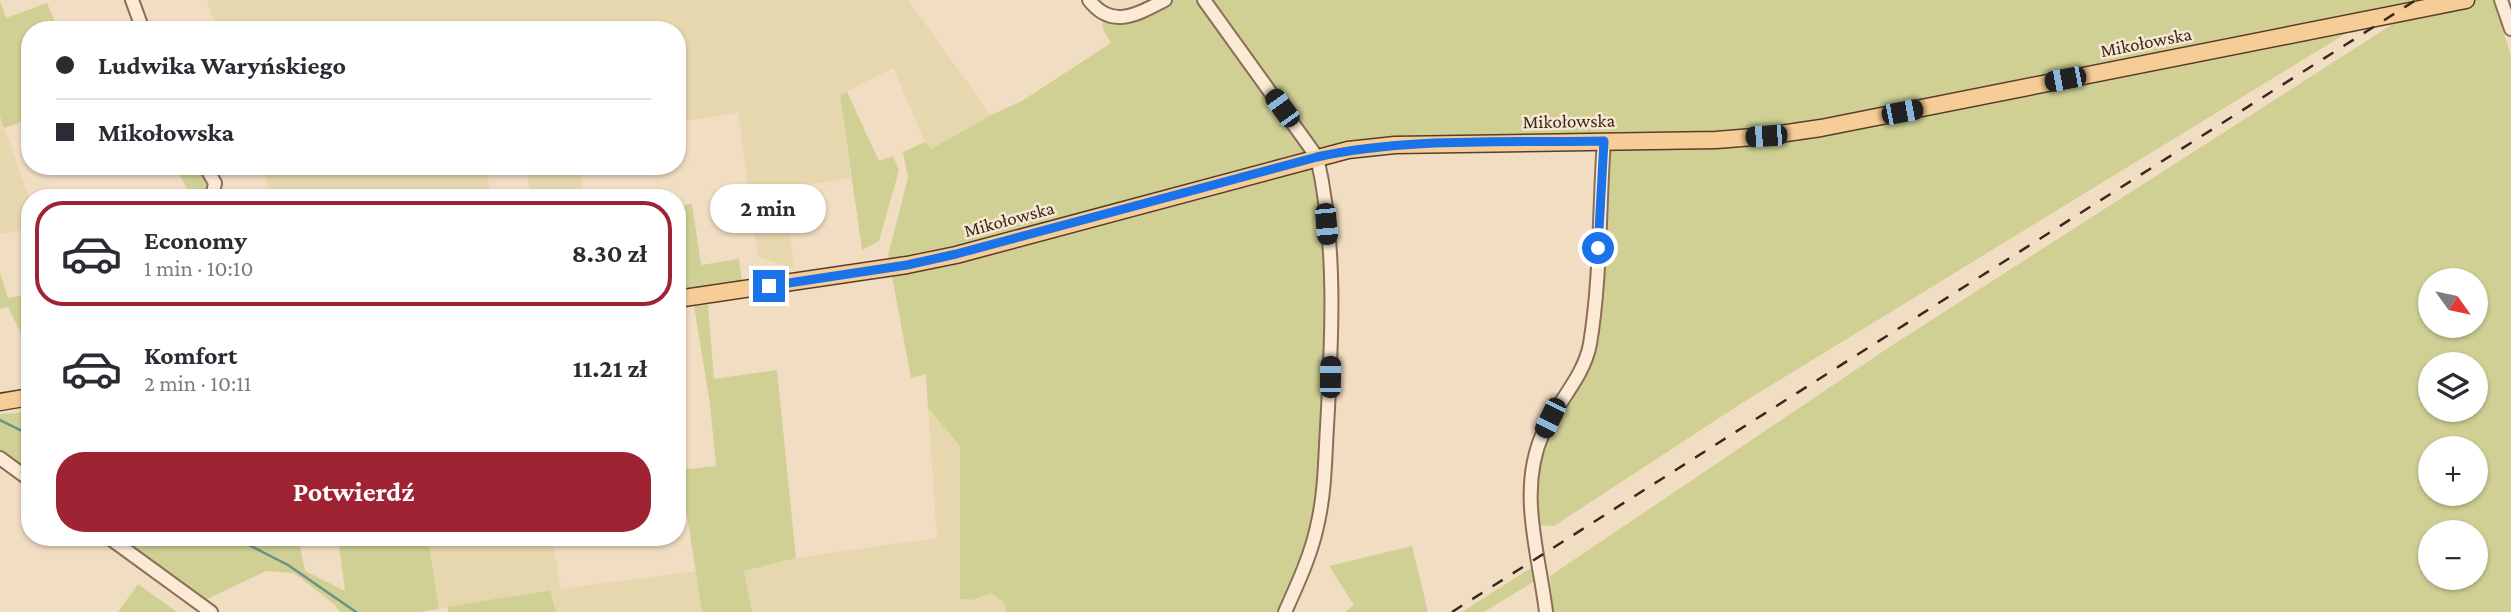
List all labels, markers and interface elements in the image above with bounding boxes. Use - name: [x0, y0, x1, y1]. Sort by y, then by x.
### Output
- street label: Mikołowska: [2099, 23, 2194, 61]
- text: Ludwika Waryńskiego: [98, 51, 346, 80]
- car: [2043, 65, 2088, 93]
- car: [1262, 85, 1303, 131]
- car: [1880, 98, 1925, 126]
- street label: Mikołowska: [1523, 110, 1616, 132]
- text: Mikołowska: [98, 118, 234, 147]
- car: [1745, 124, 1788, 148]
- callout: 2 min: [711, 184, 827, 233]
- text: 2 min: [740, 195, 796, 221]
- street label: Mikołowska: [962, 197, 1057, 241]
- car: [1314, 202, 1339, 246]
- icon: car: [60, 222, 123, 285]
- text: Economy: [144, 226, 247, 255]
- route start: [1582, 232, 1614, 264]
- text: 8.30 zł: [572, 239, 647, 268]
- text: 1 min · 10:10: [144, 255, 254, 281]
- north arrow: [2418, 268, 2488, 338]
- map controls: [2418, 268, 2488, 590]
- route end: [753, 270, 785, 302]
- icon: car: [60, 337, 123, 400]
- text: Komfort: [144, 341, 237, 370]
- button: layers: [2418, 352, 2488, 422]
- text: 11.21 zł: [573, 354, 647, 383]
- car: [1320, 356, 1341, 398]
- text: 2 min · 10:11: [144, 370, 251, 396]
- car: [1532, 395, 1569, 441]
- button: +: [2418, 436, 2488, 506]
- button: Potwierdź: [56, 452, 651, 532]
- button: −: [2418, 520, 2488, 590]

